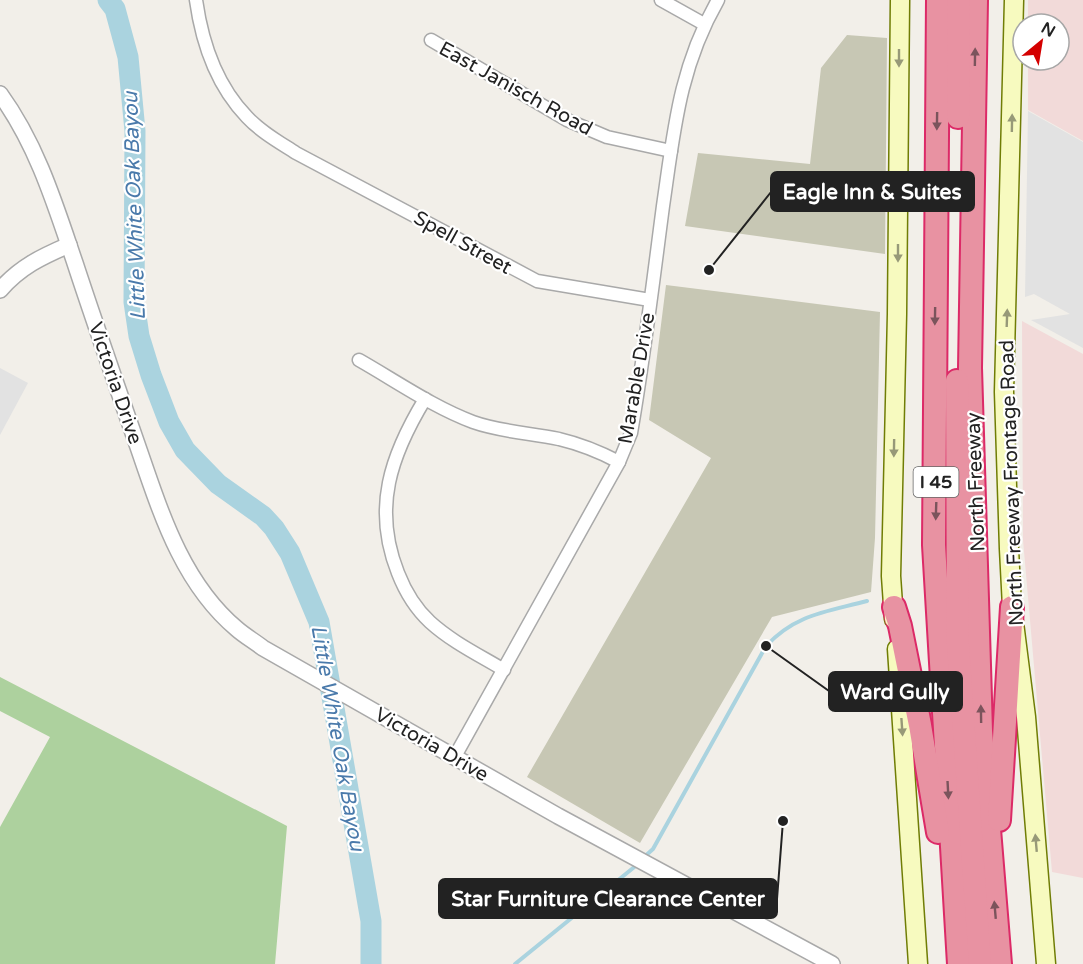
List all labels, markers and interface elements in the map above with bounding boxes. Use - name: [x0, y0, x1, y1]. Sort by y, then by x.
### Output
- north arrow: [1011, 12, 1071, 72]
- text: N: [1037, 18, 1059, 42]
- street label: East Janisch Road: [435, 37, 596, 141]
- one-way arrow: [970, 48, 980, 67]
- one-way arrow: [894, 49, 904, 68]
- water label: Little White Oak Bayou: [118, 90, 151, 321]
- one-way arrow: [932, 112, 942, 131]
- one-way arrow: [1007, 113, 1016, 132]
- callout: Eagle Inn & Suites: [771, 172, 974, 211]
- text: Eagle Inn & Suites: [782, 180, 962, 205]
- street label: Spell Street: [409, 206, 516, 280]
- one-way arrow: [893, 244, 903, 263]
- one-way arrow: [930, 307, 939, 326]
- one-way arrow: [1002, 308, 1011, 327]
- street label: Marable Drive: [614, 311, 660, 446]
- street label: Victoria Drive: [83, 319, 147, 447]
- street label: North Freeway Frontage Road: [995, 340, 1029, 626]
- street label: North Freeway: [962, 412, 990, 552]
- one-way arrow: [890, 439, 899, 458]
- road number: I 45: [914, 467, 958, 497]
- one-way arrow: [931, 502, 940, 521]
- water label: Little White Oak Bayou: [305, 623, 370, 854]
- callout: Ward Gully: [829, 672, 962, 711]
- text: Ward Gully: [840, 680, 950, 705]
- street label: Victoria Drive: [370, 703, 493, 787]
- one-way arrow: [976, 705, 986, 724]
- one-way arrow: [897, 717, 907, 736]
- one-way arrow: [944, 781, 953, 800]
- one-way arrow: [1031, 834, 1041, 853]
- callout: Star Furniture Clearance Center: [439, 879, 777, 918]
- text: Star Furniture Clearance Center: [451, 887, 766, 912]
- one-way arrow: [991, 901, 1000, 920]

